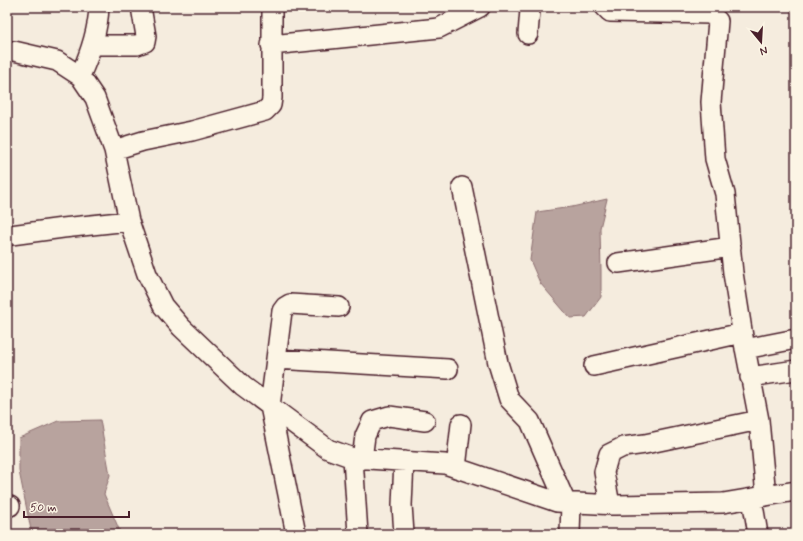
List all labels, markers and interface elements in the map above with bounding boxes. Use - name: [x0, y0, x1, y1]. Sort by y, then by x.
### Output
- north arrow: [741, 22, 781, 62]
- text: N: [758, 43, 769, 58]
- scale bar: [24, 493, 129, 519]
- text: 50 m: [30, 500, 57, 516]

